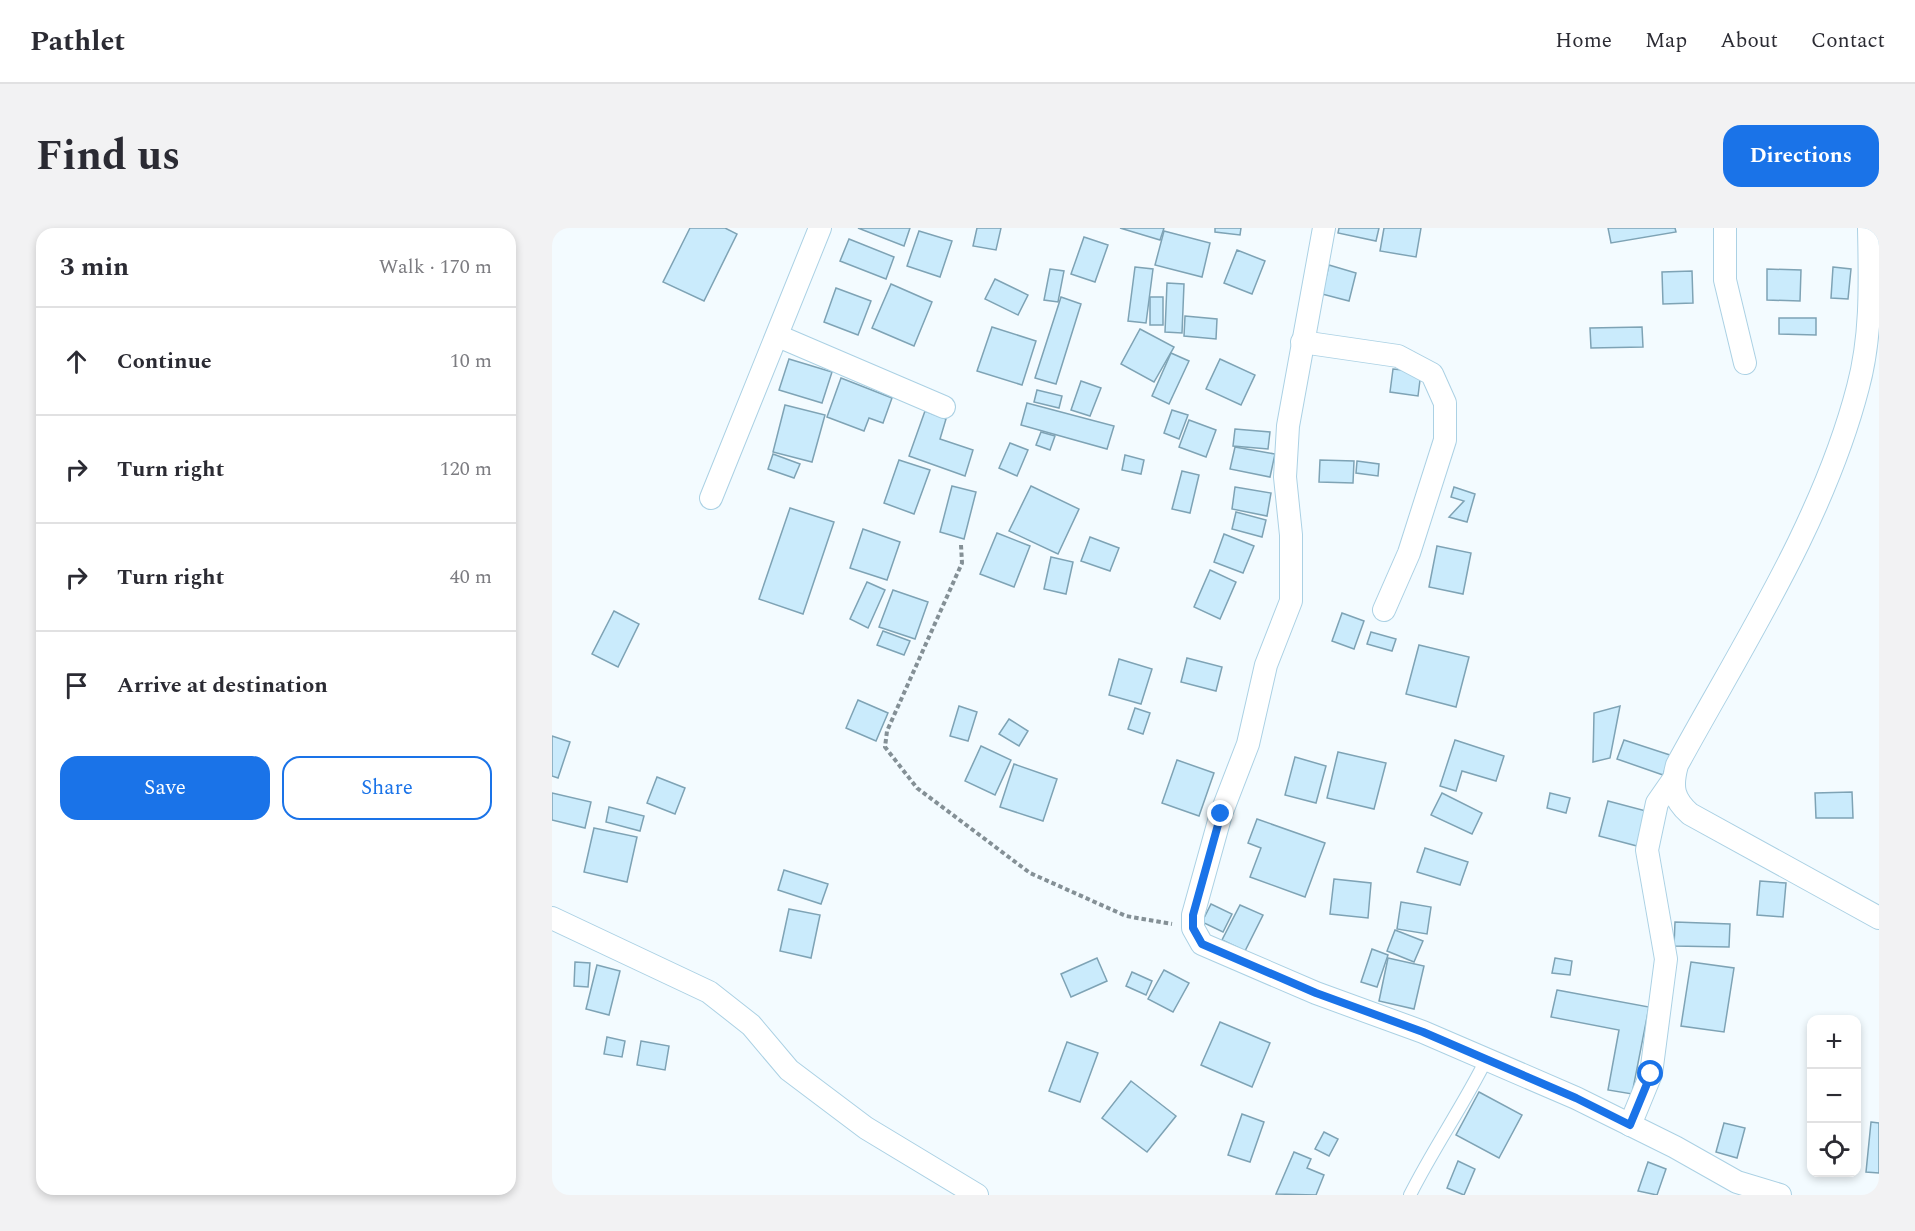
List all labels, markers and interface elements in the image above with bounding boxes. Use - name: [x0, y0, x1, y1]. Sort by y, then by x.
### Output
- text: Pathlet: [30, 20, 125, 63]
- text: Home: [1555, 25, 1612, 57]
- text: Map: [1645, 25, 1687, 57]
- text: About: [1720, 25, 1778, 57]
- text: Contact: [1811, 25, 1885, 57]
- text: Find us: [36, 125, 180, 188]
- button: Directions: [1723, 125, 1879, 187]
- text: 3 min: [60, 247, 129, 287]
- text: Walk · 170 m: [379, 252, 492, 282]
- icon: ahead: [60, 345, 93, 378]
- text: Continue: [117, 345, 212, 378]
- text: 10 m: [450, 346, 492, 376]
- icon: right: [60, 453, 93, 486]
- text: Turn right: [117, 453, 224, 486]
- text: 120 m: [440, 454, 492, 484]
- icon: right: [60, 561, 93, 594]
- text: Turn right: [117, 561, 224, 594]
- text: 40 m: [450, 562, 492, 592]
- icon: arrive: [60, 669, 93, 702]
- text: Arrive at destination: [117, 669, 328, 702]
- button: Save: [60, 756, 270, 820]
- button: Share: [282, 756, 492, 820]
- route end: [1207, 800, 1233, 826]
- map controls: [1807, 1015, 1861, 1177]
- button: +: [1807, 1015, 1861, 1069]
- route start: [1637, 1060, 1663, 1086]
- button: −: [1807, 1069, 1861, 1123]
- button: locate: [1807, 1123, 1861, 1177]

